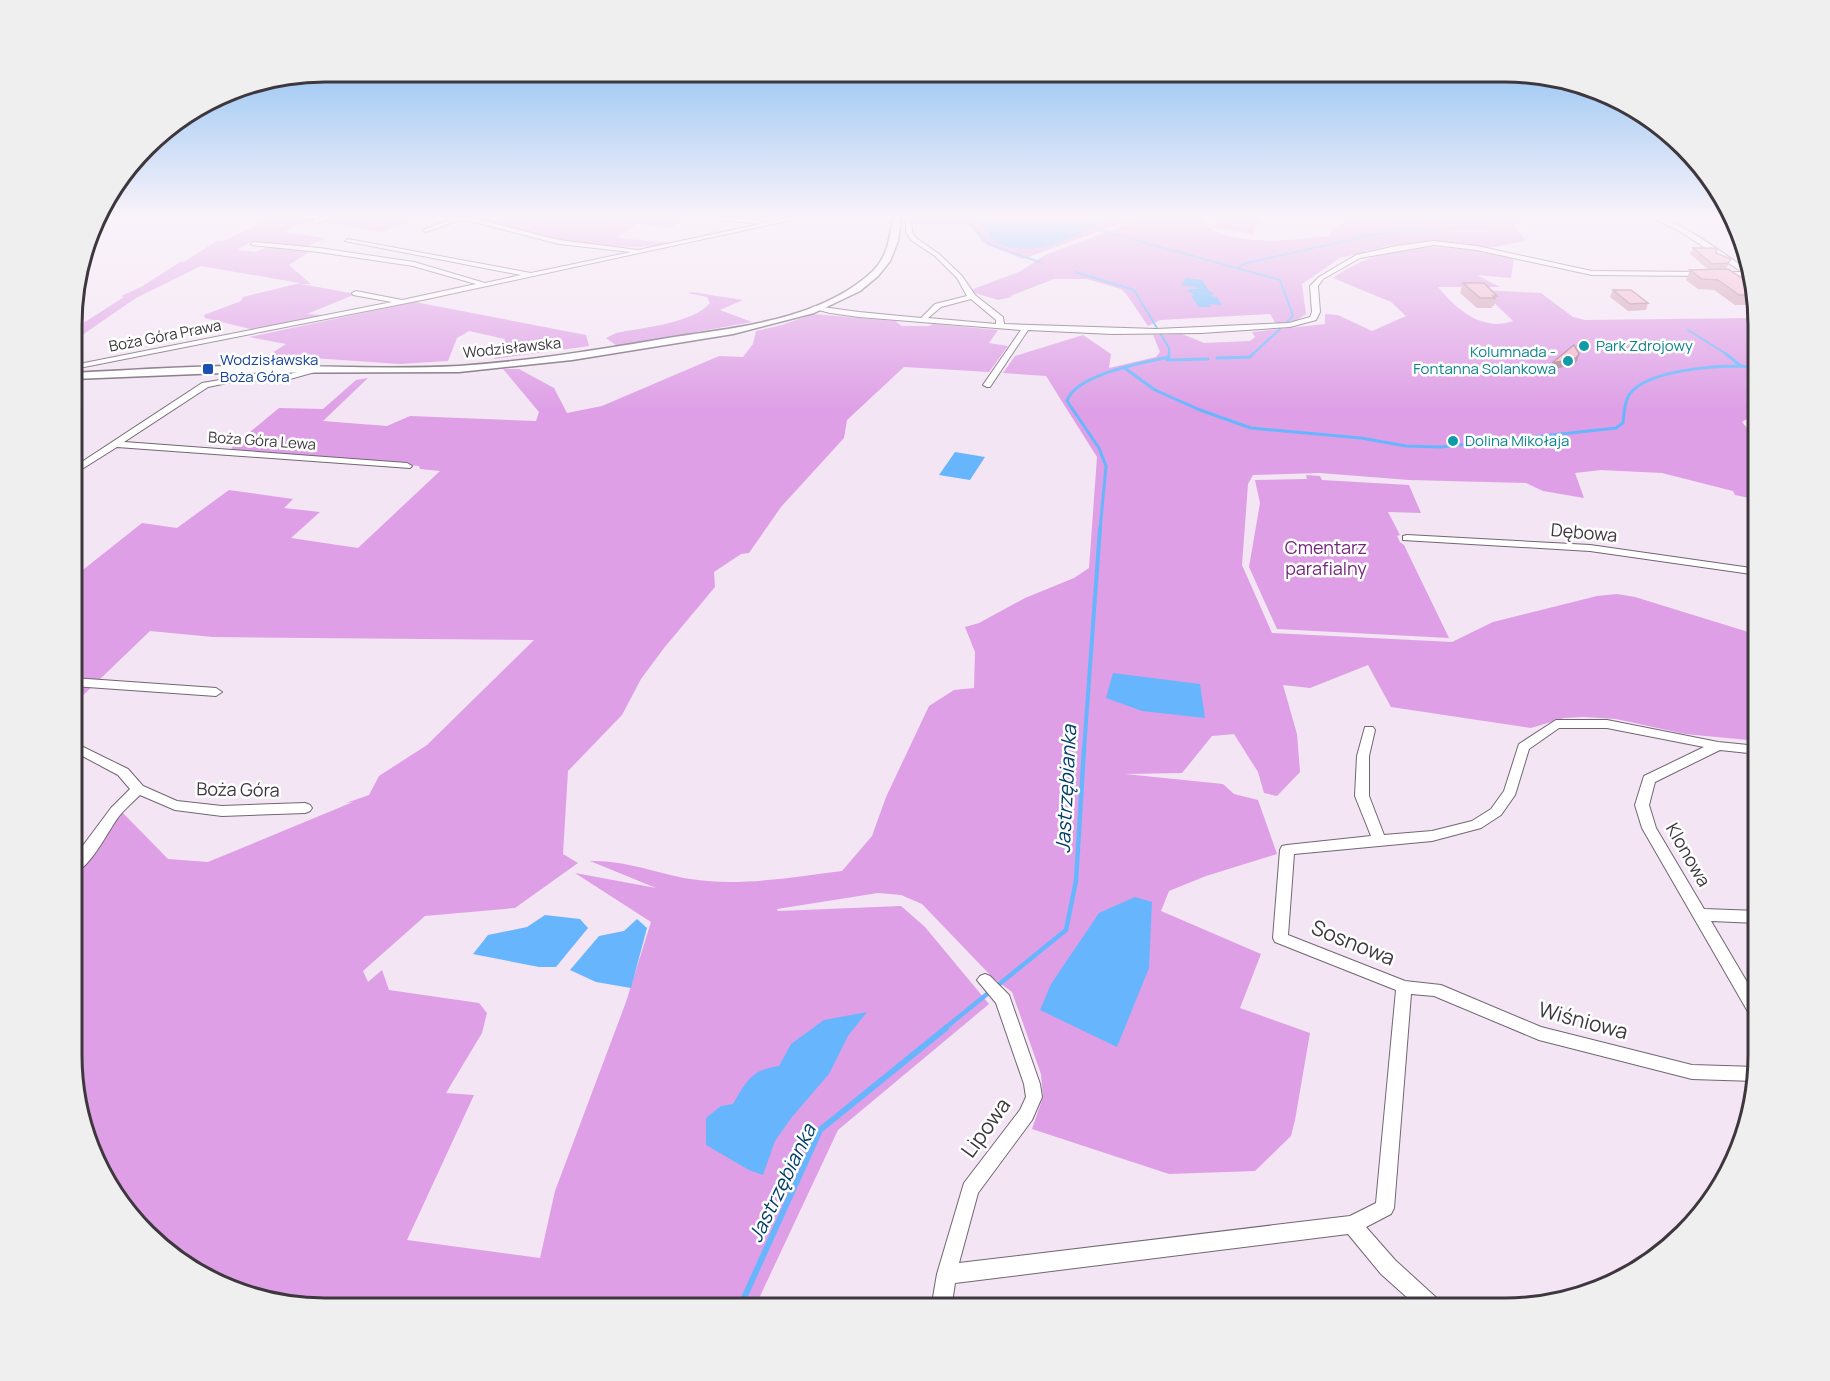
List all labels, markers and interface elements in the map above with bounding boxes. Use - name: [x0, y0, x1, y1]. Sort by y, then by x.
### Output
- street label: Boża Góra Prawa: [107, 314, 223, 357]
- street label: Wodzisławska: [462, 332, 562, 363]
- place label: Park Zdrojowy: [1596, 335, 1693, 356]
- marker: Park Zdrojowy: [1577, 339, 1591, 353]
- place label: Kolumnada - Fontanna Solankowa: [1413, 341, 1556, 379]
- place label: Wodzisławska Boża Góra: [220, 349, 318, 387]
- marker: Kolumnada - Fontanna Solankowa: [1561, 354, 1575, 368]
- marker: Wodzisławska Boża Góra: [201, 362, 215, 376]
- street label: Boża Góra Lewa: [207, 426, 317, 455]
- place label: Dolina Mikołaja: [1465, 430, 1569, 451]
- marker: Dolina Mikołaja: [1446, 434, 1460, 448]
- street label: Dębowa: [1550, 517, 1618, 547]
- park label: Cmentarz parafialny: [1285, 535, 1367, 580]
- water label: Jastrzębianka: [1049, 723, 1082, 854]
- street label: Boża Góra: [196, 776, 280, 802]
- street label: Klonowa: [1661, 818, 1717, 891]
- street label: Sosnowa: [1307, 913, 1399, 972]
- street label: Wiśniowa: [1535, 995, 1631, 1045]
- street label: Lipowa: [954, 1092, 1016, 1163]
- water label: Jastrzębianka: [741, 1118, 822, 1246]

